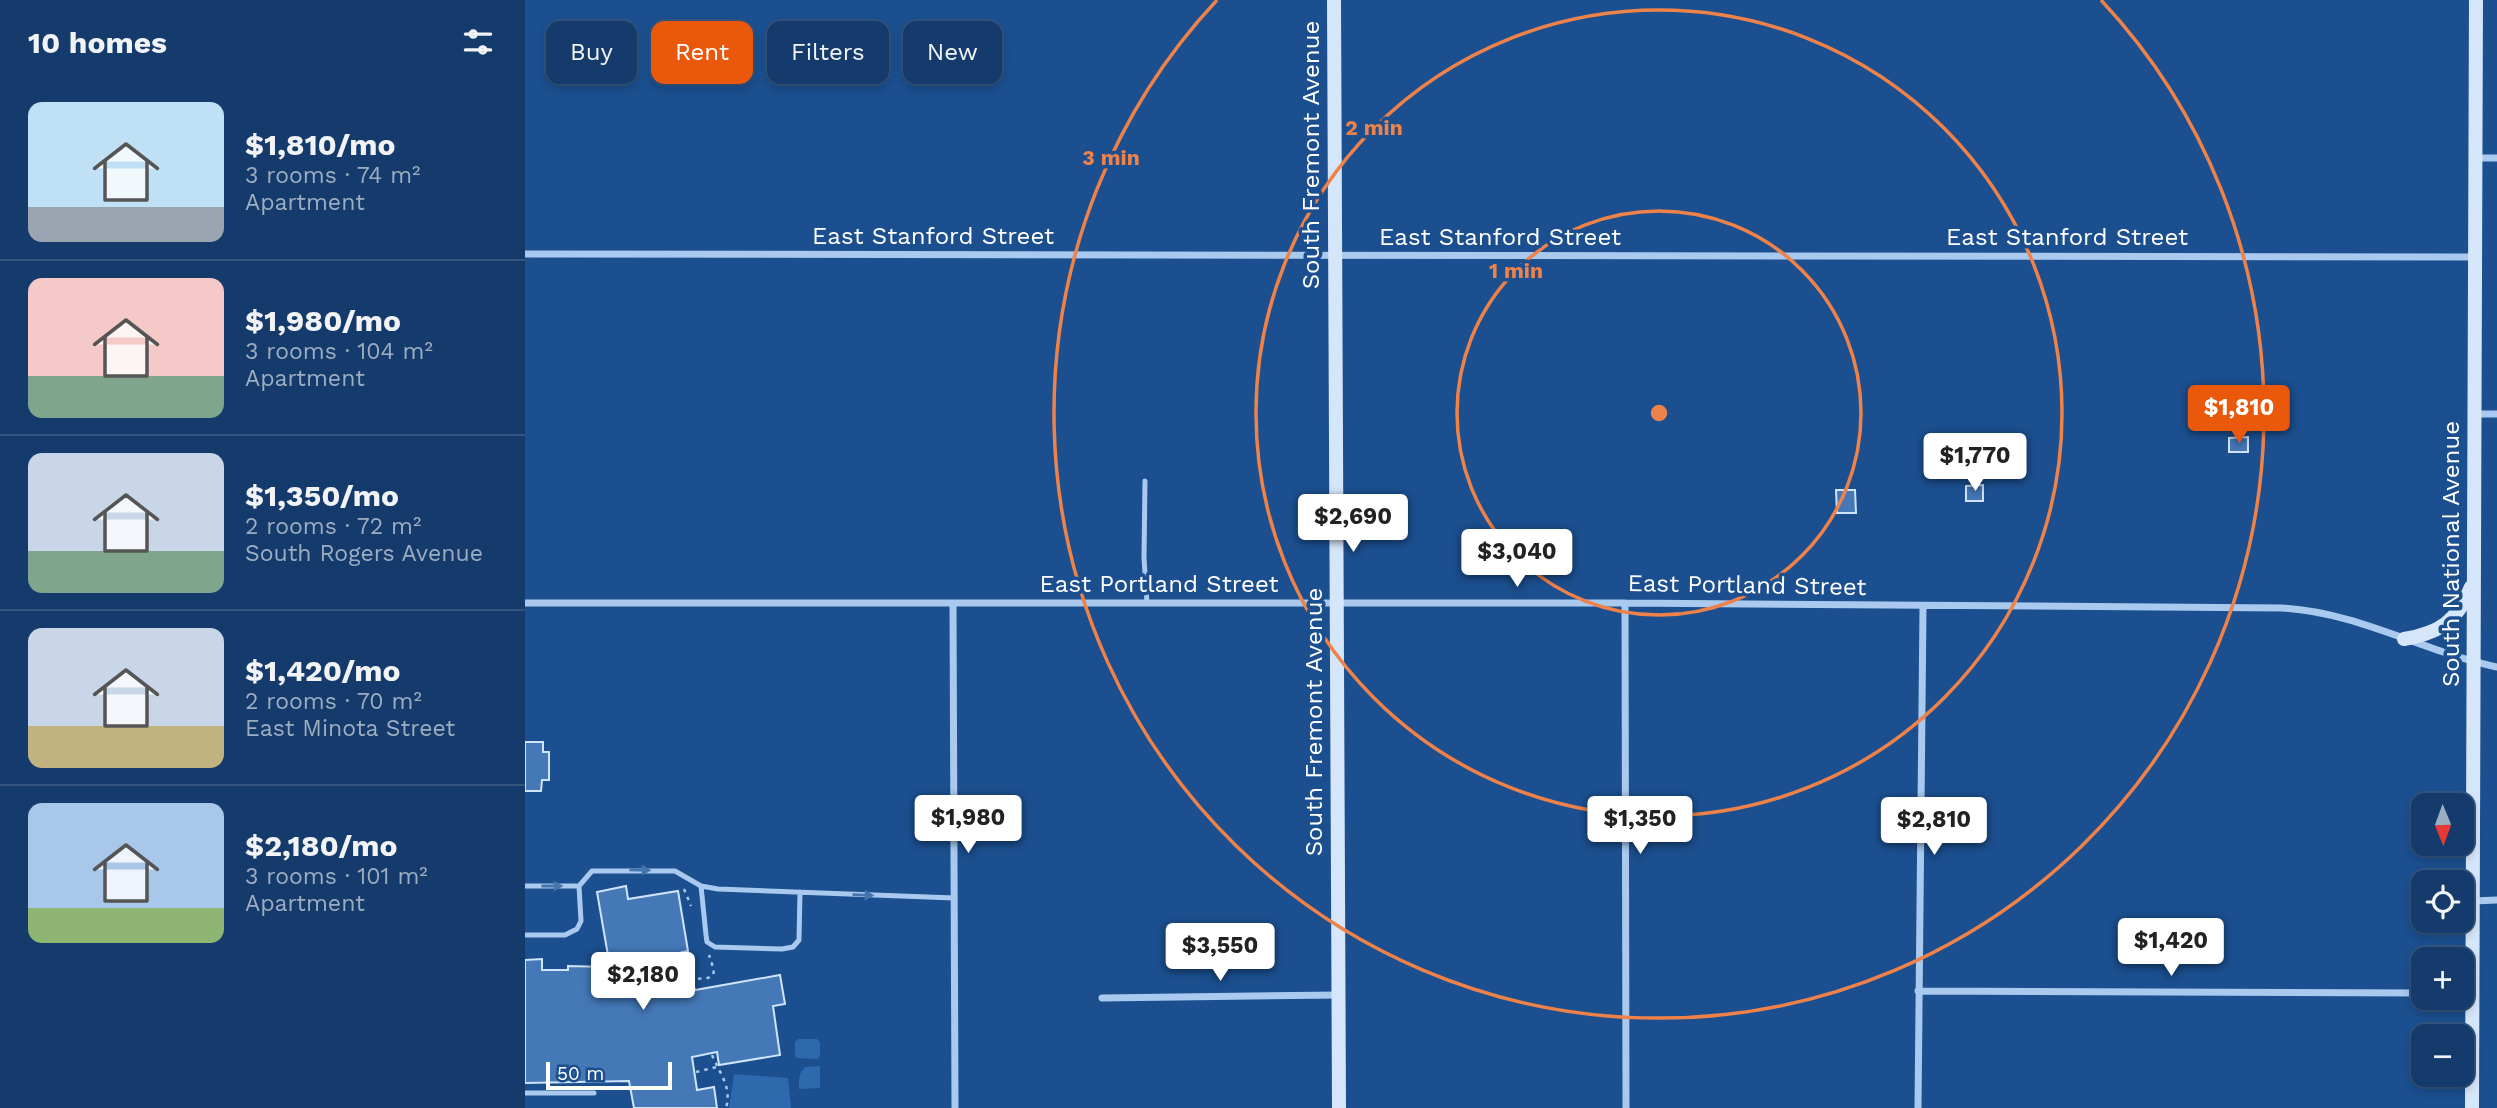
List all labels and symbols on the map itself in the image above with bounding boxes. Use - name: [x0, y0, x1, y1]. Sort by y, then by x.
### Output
- street label: South Fremont Avenue: [1297, 21, 1325, 289]
- text: 2 min: [1345, 115, 1403, 140]
- text: 3 min: [1082, 145, 1140, 170]
- street label: East Stanford Street: [812, 222, 1054, 250]
- street label: East Stanford Street: [1379, 223, 1621, 251]
- street label: East Stanford Street: [1946, 223, 2188, 251]
- text: 1 min: [1489, 258, 1543, 283]
- pin: $1,810: [2182, 386, 2296, 445]
- centre of rings: [1647, 401, 1671, 425]
- street label: South National Avenue: [2437, 421, 2465, 687]
- pin: $1,770: [1918, 434, 2032, 493]
- pin: $2,690: [1296, 494, 1410, 554]
- pin: $3,040: [1460, 530, 1574, 589]
- street label: East Portland Street: [1627, 569, 1867, 601]
- street label: East Portland Street: [1040, 570, 1279, 598]
- street label: South Fremont Avenue: [1300, 588, 1328, 856]
- north arrow: [2411, 793, 2475, 856]
- pin: $1,980: [911, 796, 1025, 855]
- pin: $1,350: [1583, 796, 1697, 856]
- pin: $2,810: [1877, 798, 1991, 857]
- one-way arrow: [629, 864, 651, 876]
- one-way arrow: [541, 880, 563, 892]
- one-way arrow: [852, 889, 874, 900]
- pin: $1,420: [2114, 918, 2228, 978]
- pin: $3,550: [1163, 923, 1277, 983]
- pin: $2,180: [586, 953, 700, 1012]
- scale bar: [546, 1059, 672, 1091]

